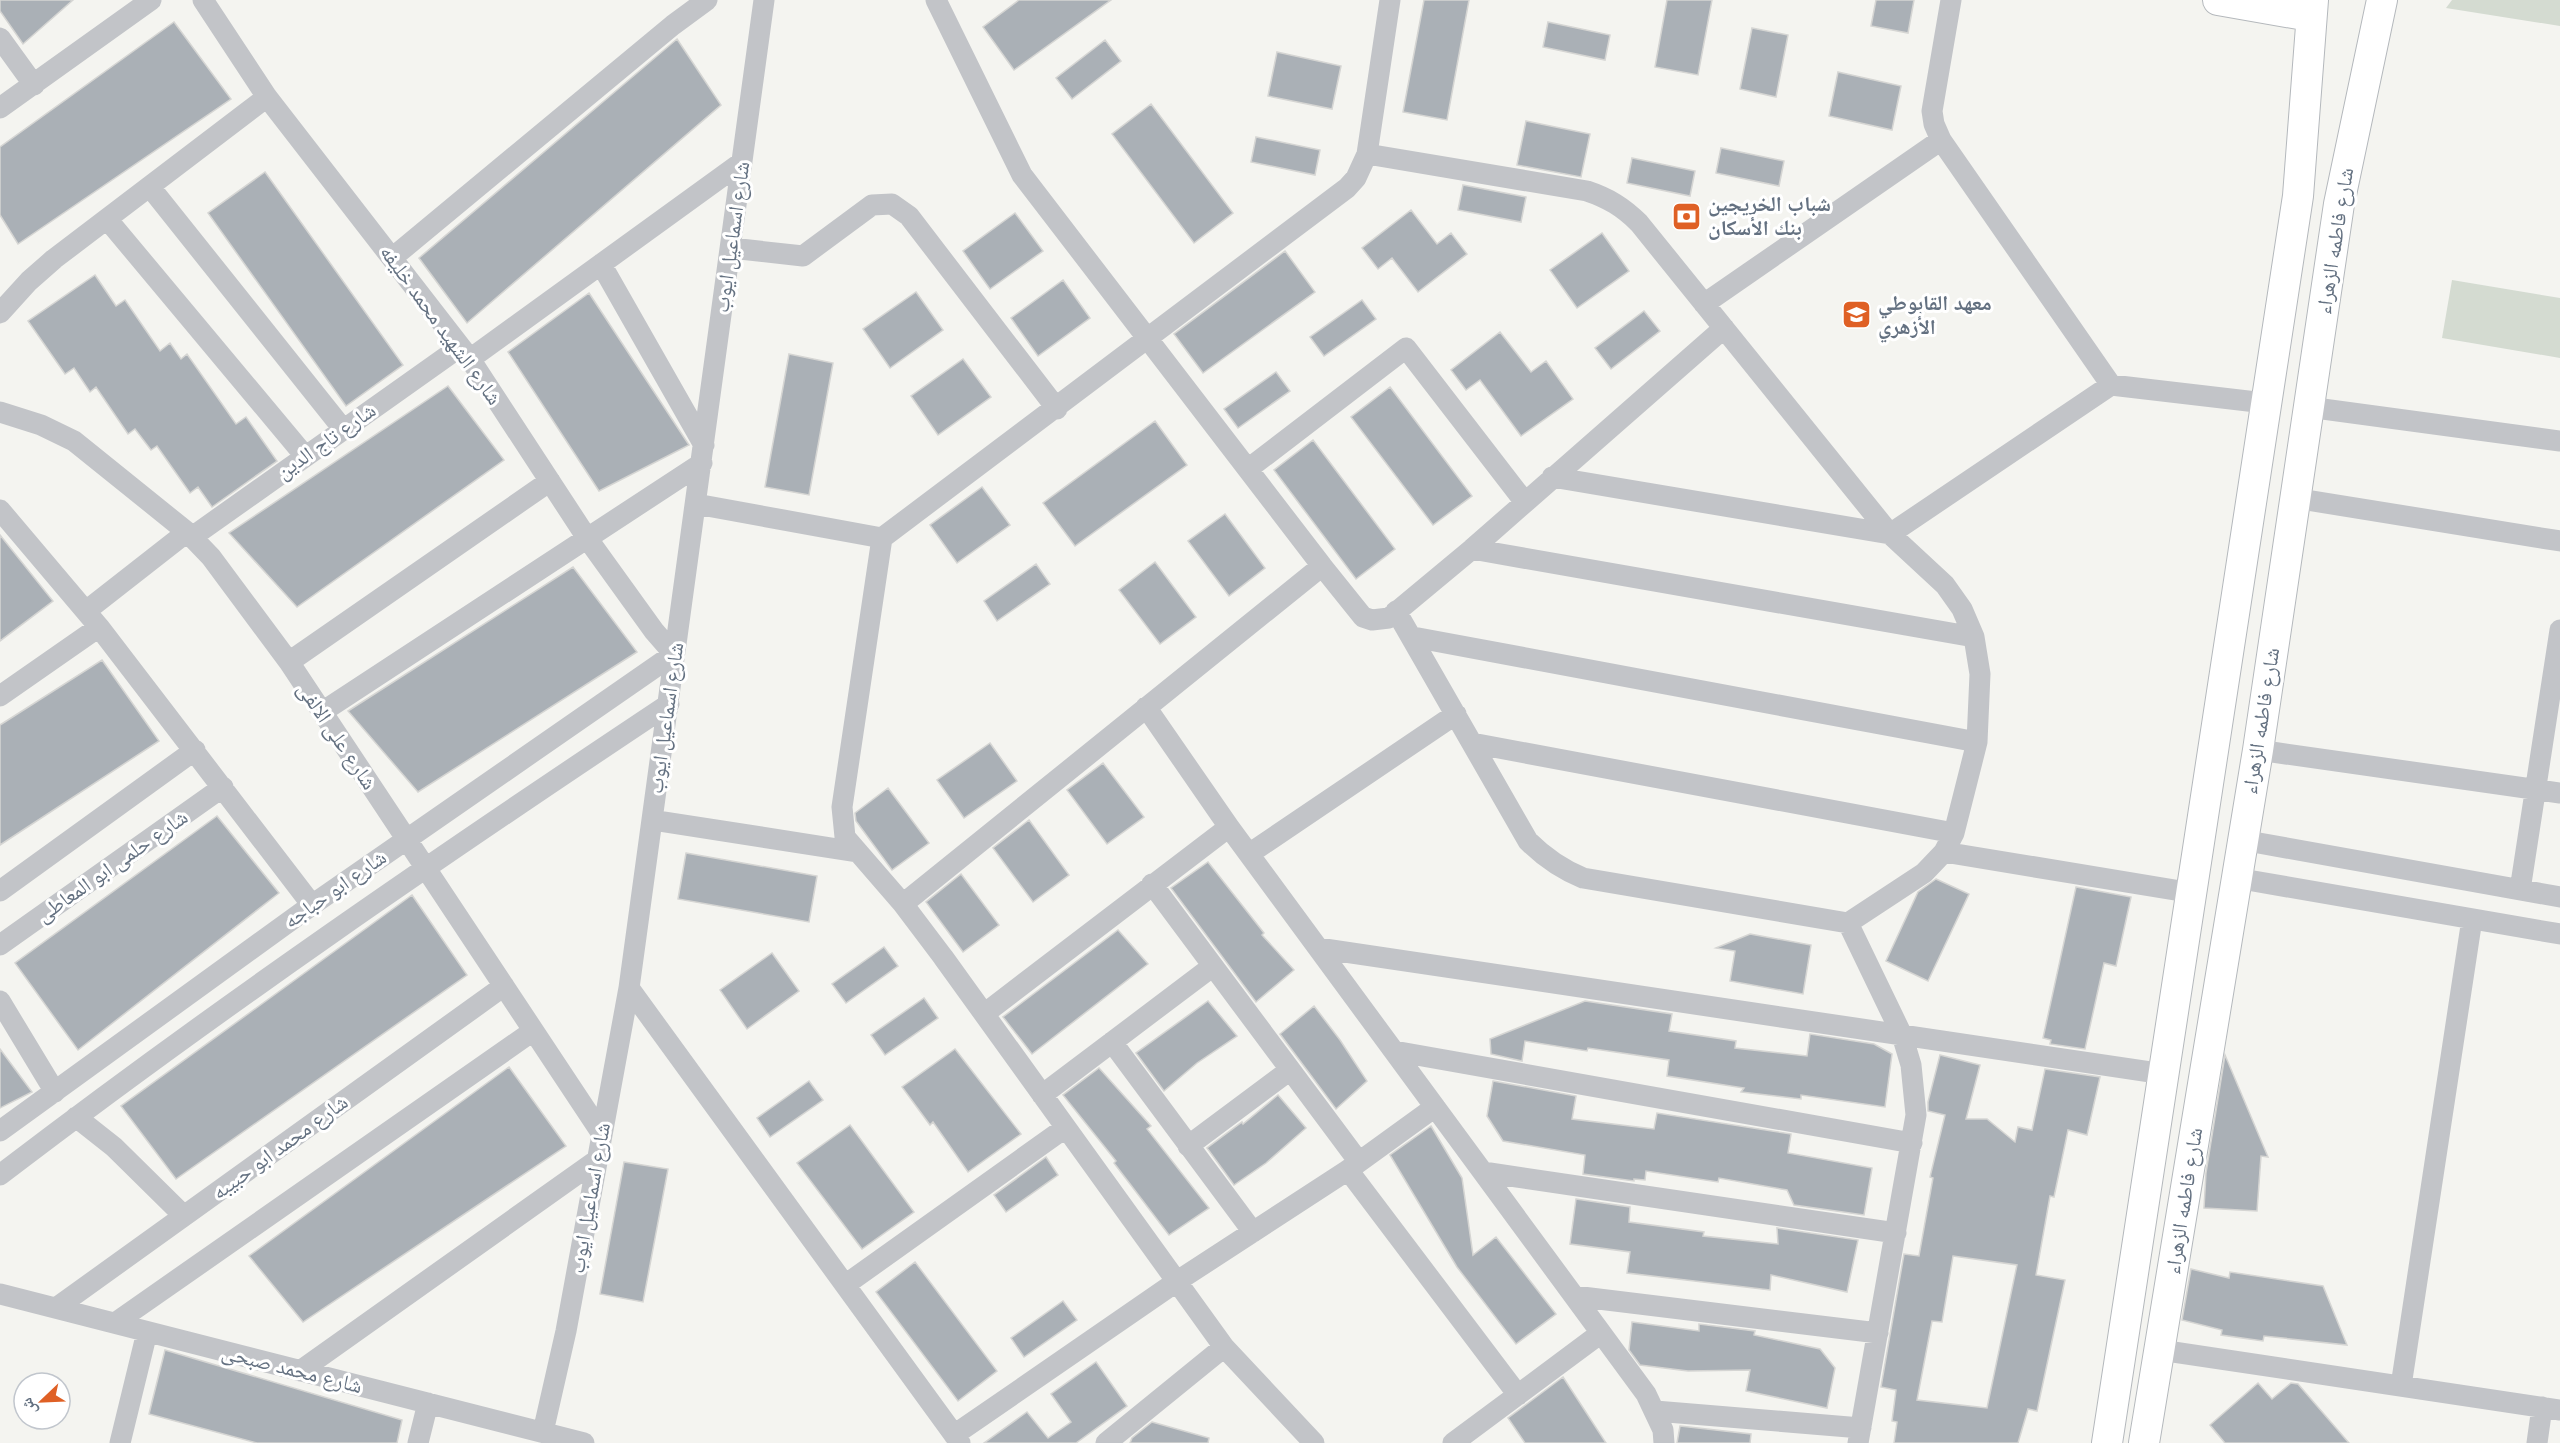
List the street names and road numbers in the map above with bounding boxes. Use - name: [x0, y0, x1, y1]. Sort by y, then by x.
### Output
- street label: شارع اسماعيل ايوب: [707, 159, 755, 314]
- street label: شارع فاطمه الزهراء: [2309, 165, 2359, 316]
- street label: شارع الشهيد محمد خليفه: [374, 239, 509, 410]
- street label: شارع تاج الدين: [270, 396, 381, 485]
- street label: شارع اسماعيل ايوب: [641, 640, 689, 795]
- street label: شارع فاطمه الزهراء: [2235, 645, 2285, 796]
- street label: شارع على الالفى: [292, 676, 384, 795]
- street label: شارع حلمى ابو المعاطى: [30, 802, 193, 928]
- street label: شارع ابو حباجه: [278, 843, 391, 934]
- street label: شارع محمد ابو حبيبه: [206, 1087, 353, 1205]
- street label: شارع اسماعيل ايوب: [562, 1120, 616, 1275]
- street label: شارع فاطمه الزهراء: [2158, 1125, 2208, 1276]
- street label: شارع محمد صبحى: [219, 1337, 366, 1399]

